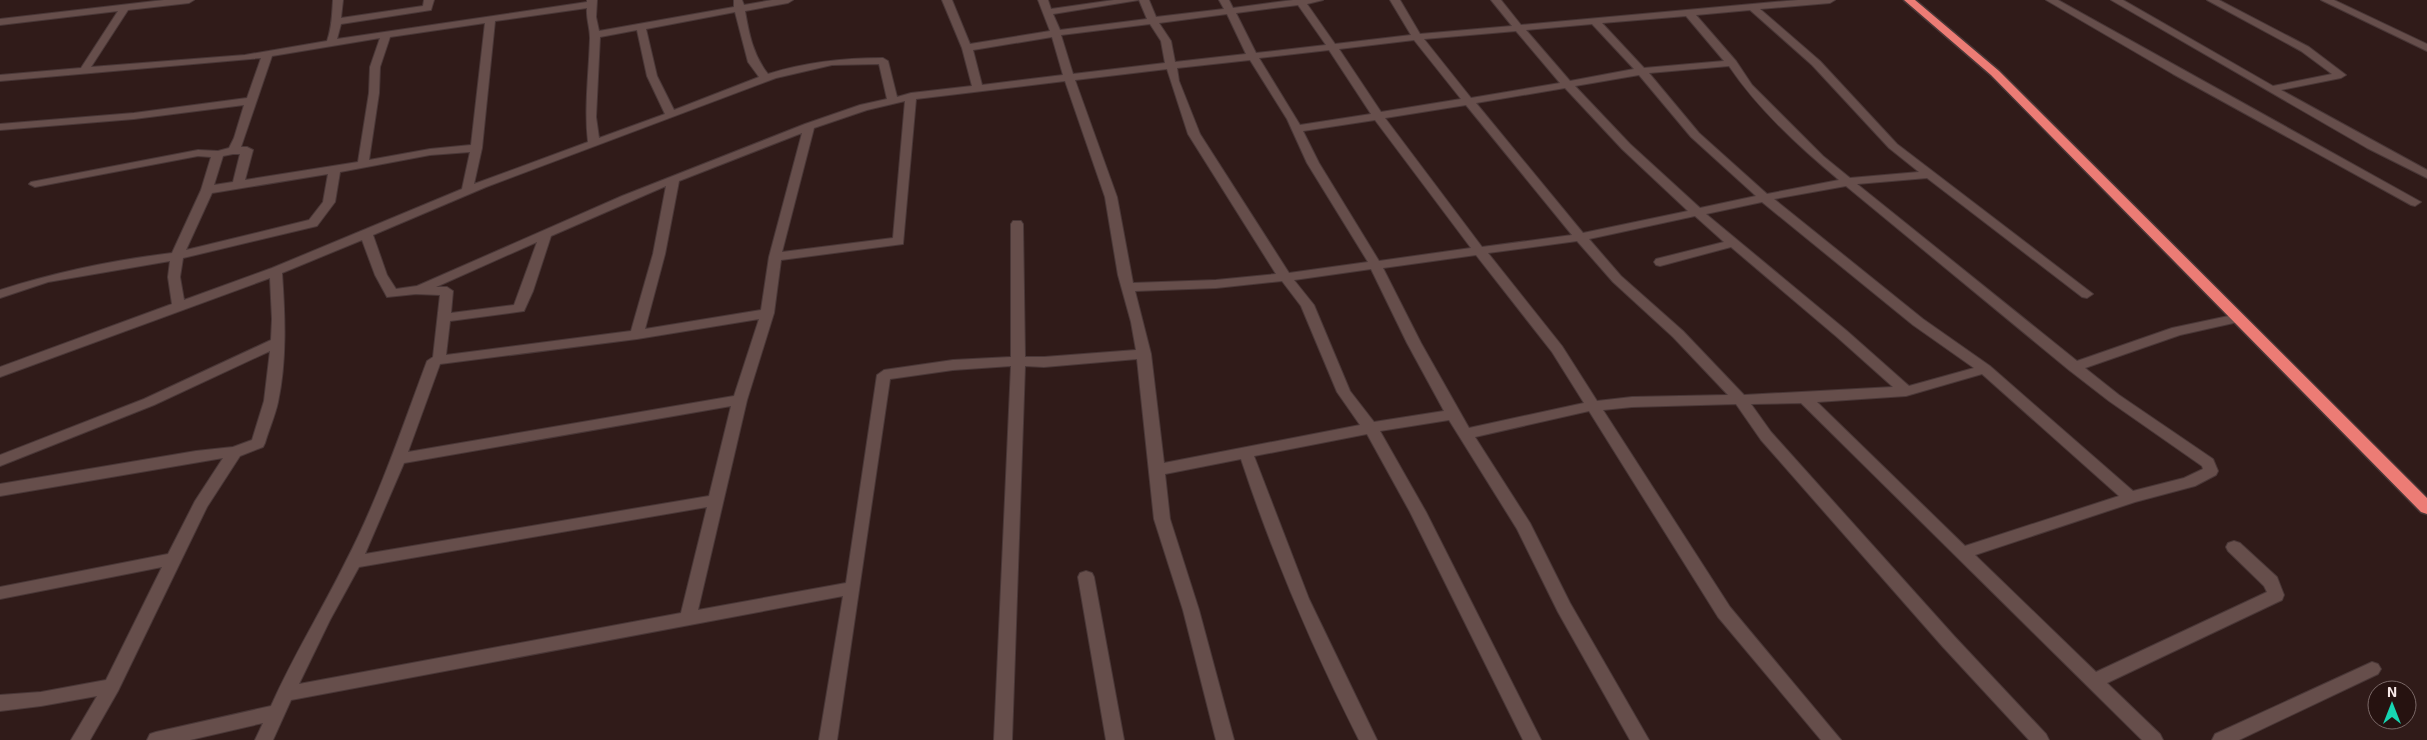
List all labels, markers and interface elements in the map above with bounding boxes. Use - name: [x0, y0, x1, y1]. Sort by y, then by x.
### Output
- north arrow: [2367, 680, 2417, 730]
- text: N: [2387, 683, 2397, 700]

